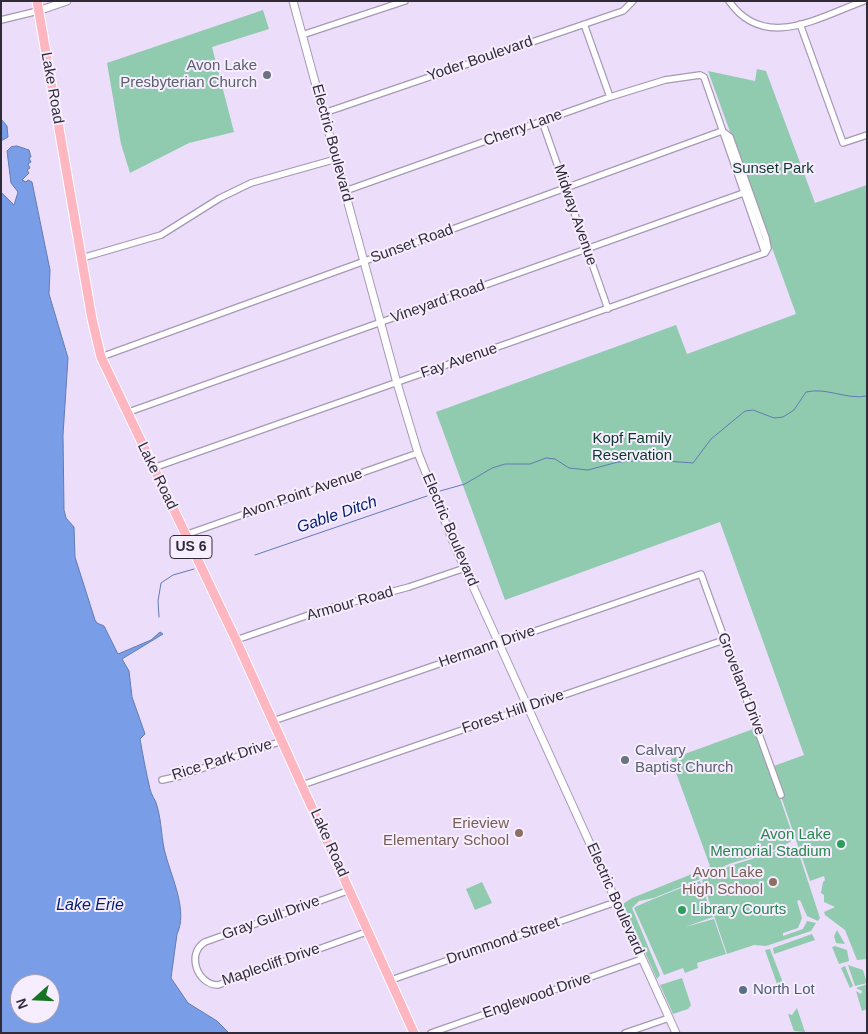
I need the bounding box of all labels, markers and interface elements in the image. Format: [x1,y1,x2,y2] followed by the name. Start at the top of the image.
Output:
[425,33,535,85] street label: Yoder Boulevard
[37,51,67,125] street label: Lake Road
[120,57,257,92] place label: Avon Lake Presbyterian Church
[261,69,273,81] marker: Avon Lake Presbyterian Church
[308,82,356,204] street label: Electric Boulevard
[481,105,565,151] street label: Cherry Lane
[732,160,814,178] park label: Sunset Park
[549,162,601,268] street label: Midway Avenue
[368,221,456,267] street label: Sunset Road
[388,277,488,327] street label: Vineyard Road
[418,340,500,382] street label: Fay Avenue
[592,430,672,465] park label: Kopf Family Reservation
[133,439,181,513] street label: Lake Road
[239,465,365,523] street label: Avon Point Avenue
[418,471,482,589] street label: Electric Boulevard
[294,492,380,538] water label: Gable Ditch
[170,536,212,558] road number: US 6
[305,583,395,625] street label: Armour Road
[436,622,538,672] street label: Hermann Drive
[713,630,769,738] street label: Groveland Drive
[460,686,566,738] street label: Forest Hill Drive
[170,735,274,785] street label: Rice Park Drive
[635,742,733,777] place label: Calvary Baptist Church
[619,754,631,766] marker: Calvary Baptist Church
[306,806,352,880] street label: Lake Road
[383,815,509,850] place label: Erieview Elementary School
[710,826,831,861] place label: Avon Lake Memorial Stadium
[513,827,525,839] marker: Erieview Elementary School
[835,838,847,850] marker: Avon Lake Memorial Stadium
[582,840,648,958] street label: Electric Boulevard
[682,864,763,899] place label: Avon Lake High School
[767,876,779,888] marker: Avon Lake High School
[220,892,322,944] street label: Gray Gull Drive
[56,896,124,916] water label: Lake Erie
[692,901,786,919] place label: Library Courts
[676,904,688,916] marker: Library Courts
[444,913,562,969] street label: Drummond Street
[220,940,322,990] street label: Maplecliff Drive
[480,969,594,1023] street label: Englewood Drive
[10,974,60,1024] north arrow
[753,981,815,999] place label: North Lot
[737,984,749,996] marker: North Lot
[13,996,31,1011] text: N

